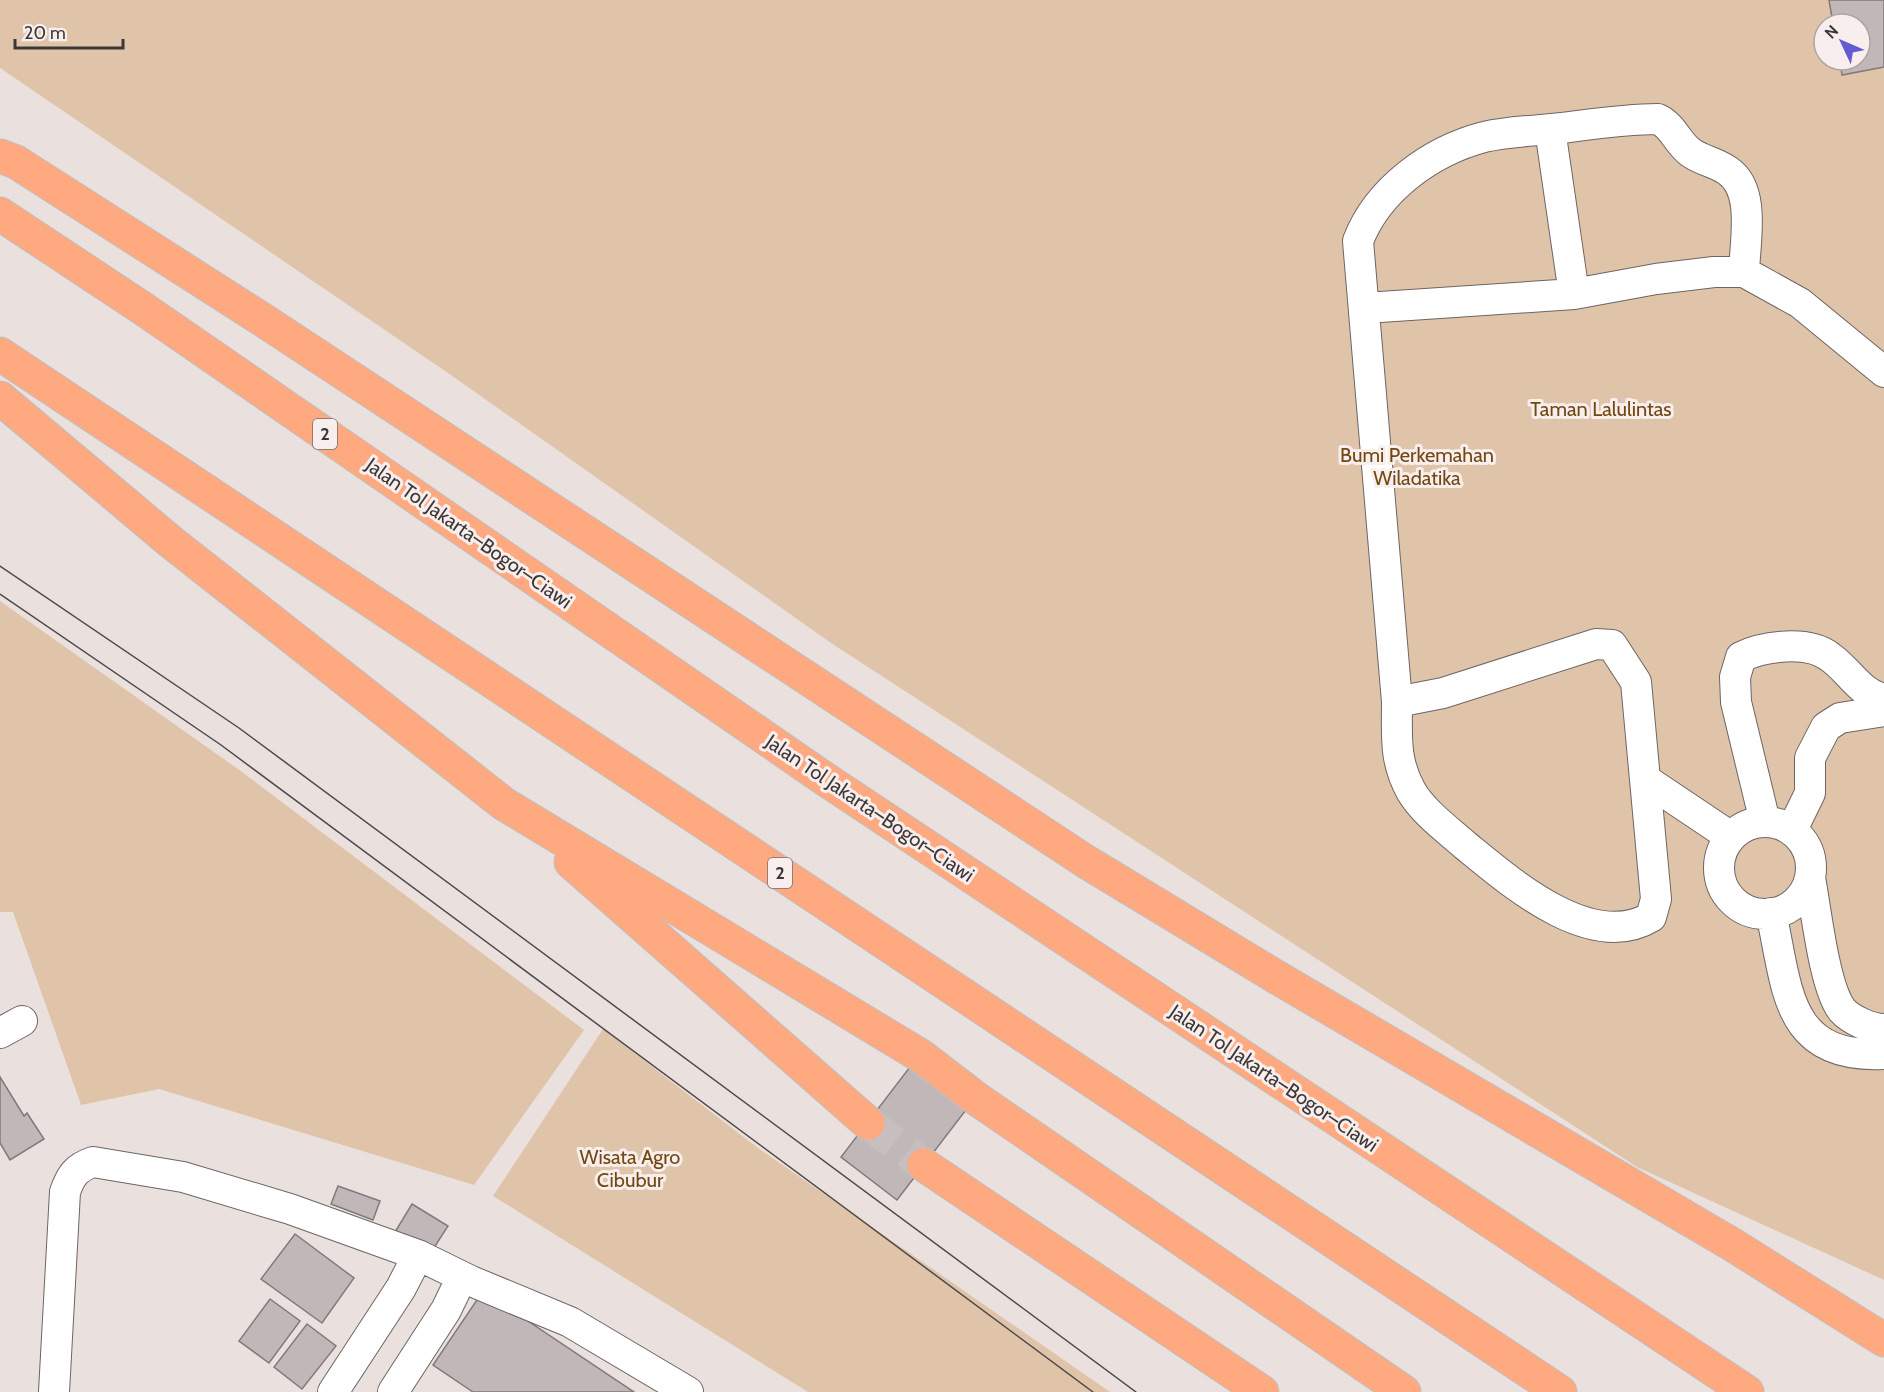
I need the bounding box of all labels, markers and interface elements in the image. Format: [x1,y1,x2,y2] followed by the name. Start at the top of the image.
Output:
[15,12,123,50] scale bar
[1812,12,1872,72] north arrow
[1821,21,1842,43] text: N
[24,22,66,44] text: 20 m
[1530,397,1672,421] park label: Taman Lalulintas
[313,419,337,449] road number: 2
[1340,443,1494,490] park label: Bumi Perkemahan Wiladatika
[360,452,577,613] street label: Jalan Tol Jakarta–Bogor–Ciawi
[760,729,979,887] street label: Jalan Tol Jakarta–Bogor–Ciawi
[768,858,792,888] road number: 2
[1164,999,1383,1157] street label: Jalan Tol Jakarta–Bogor–Ciawi
[580,1145,680,1192] park label: Wisata Agro Cibubur

